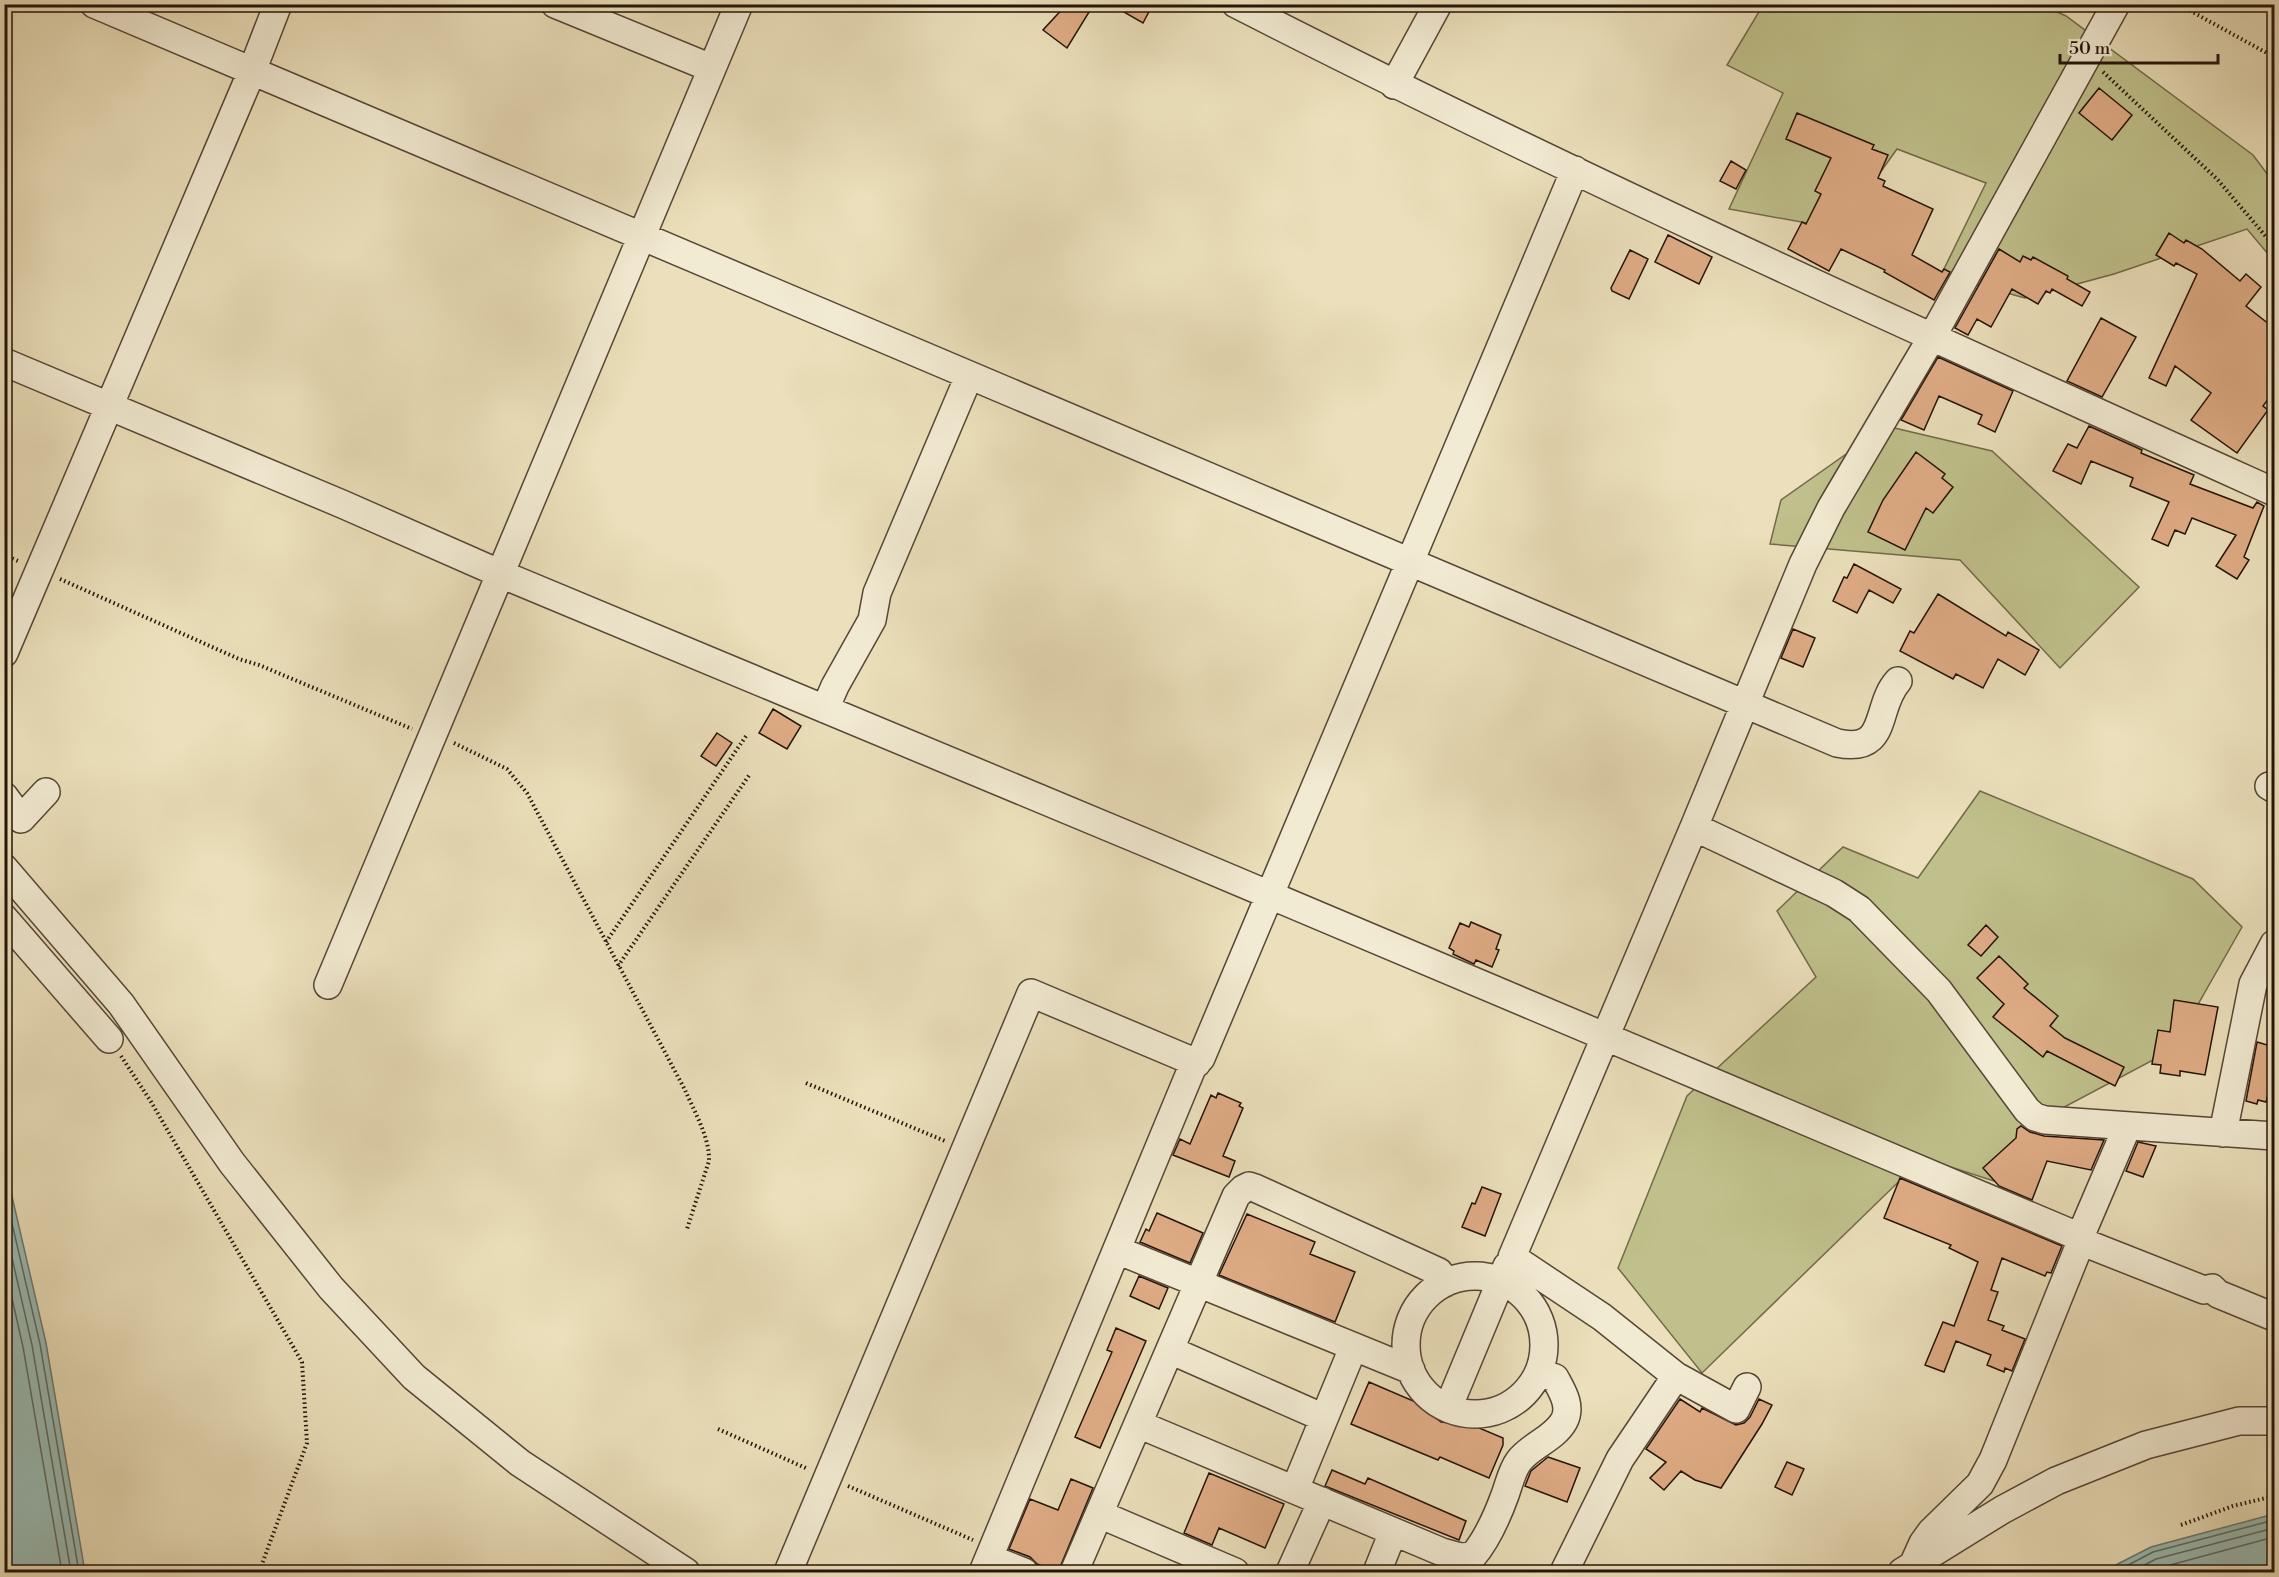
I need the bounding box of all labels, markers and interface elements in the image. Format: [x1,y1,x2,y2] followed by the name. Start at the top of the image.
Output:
[2060,27,2218,65] scale bar
[2069,37,2111,60] text: 50 m

